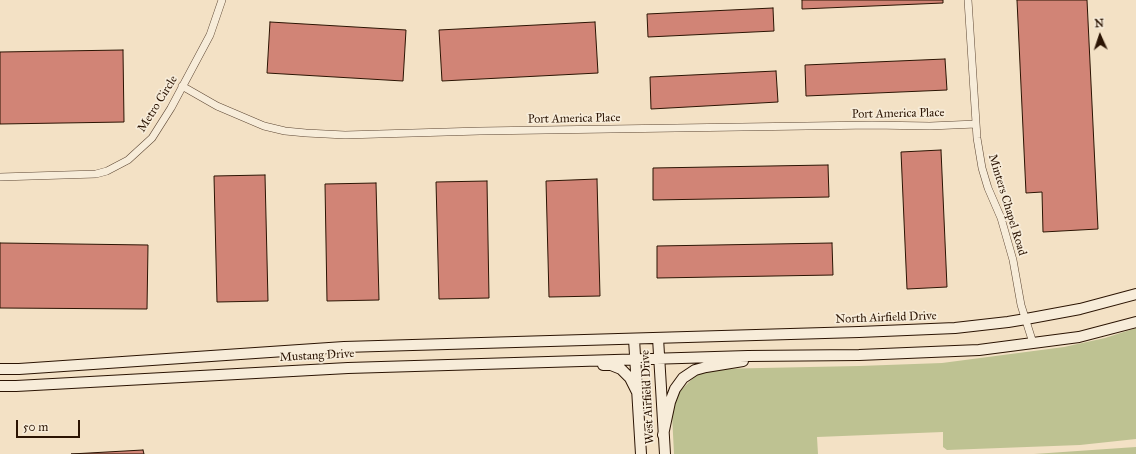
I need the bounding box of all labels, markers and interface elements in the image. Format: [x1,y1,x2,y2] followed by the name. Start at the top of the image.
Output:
[1080,16,1120,56] north arrow
[1094,17,1104,30] text: N
[135,73,181,135] street label: Metro Circle
[851,106,945,122] street label: Port America Place
[527,111,621,127] street label: Port America Place
[985,153,1029,257] street label: Minters Chapel Road
[835,309,937,327] street label: North Airfield Drive
[279,347,355,365] street label: Mustang Drive
[638,349,658,445] street label: West Airfield Drive
[18,412,82,438] scale bar
[23,420,48,434] text: 50 m

